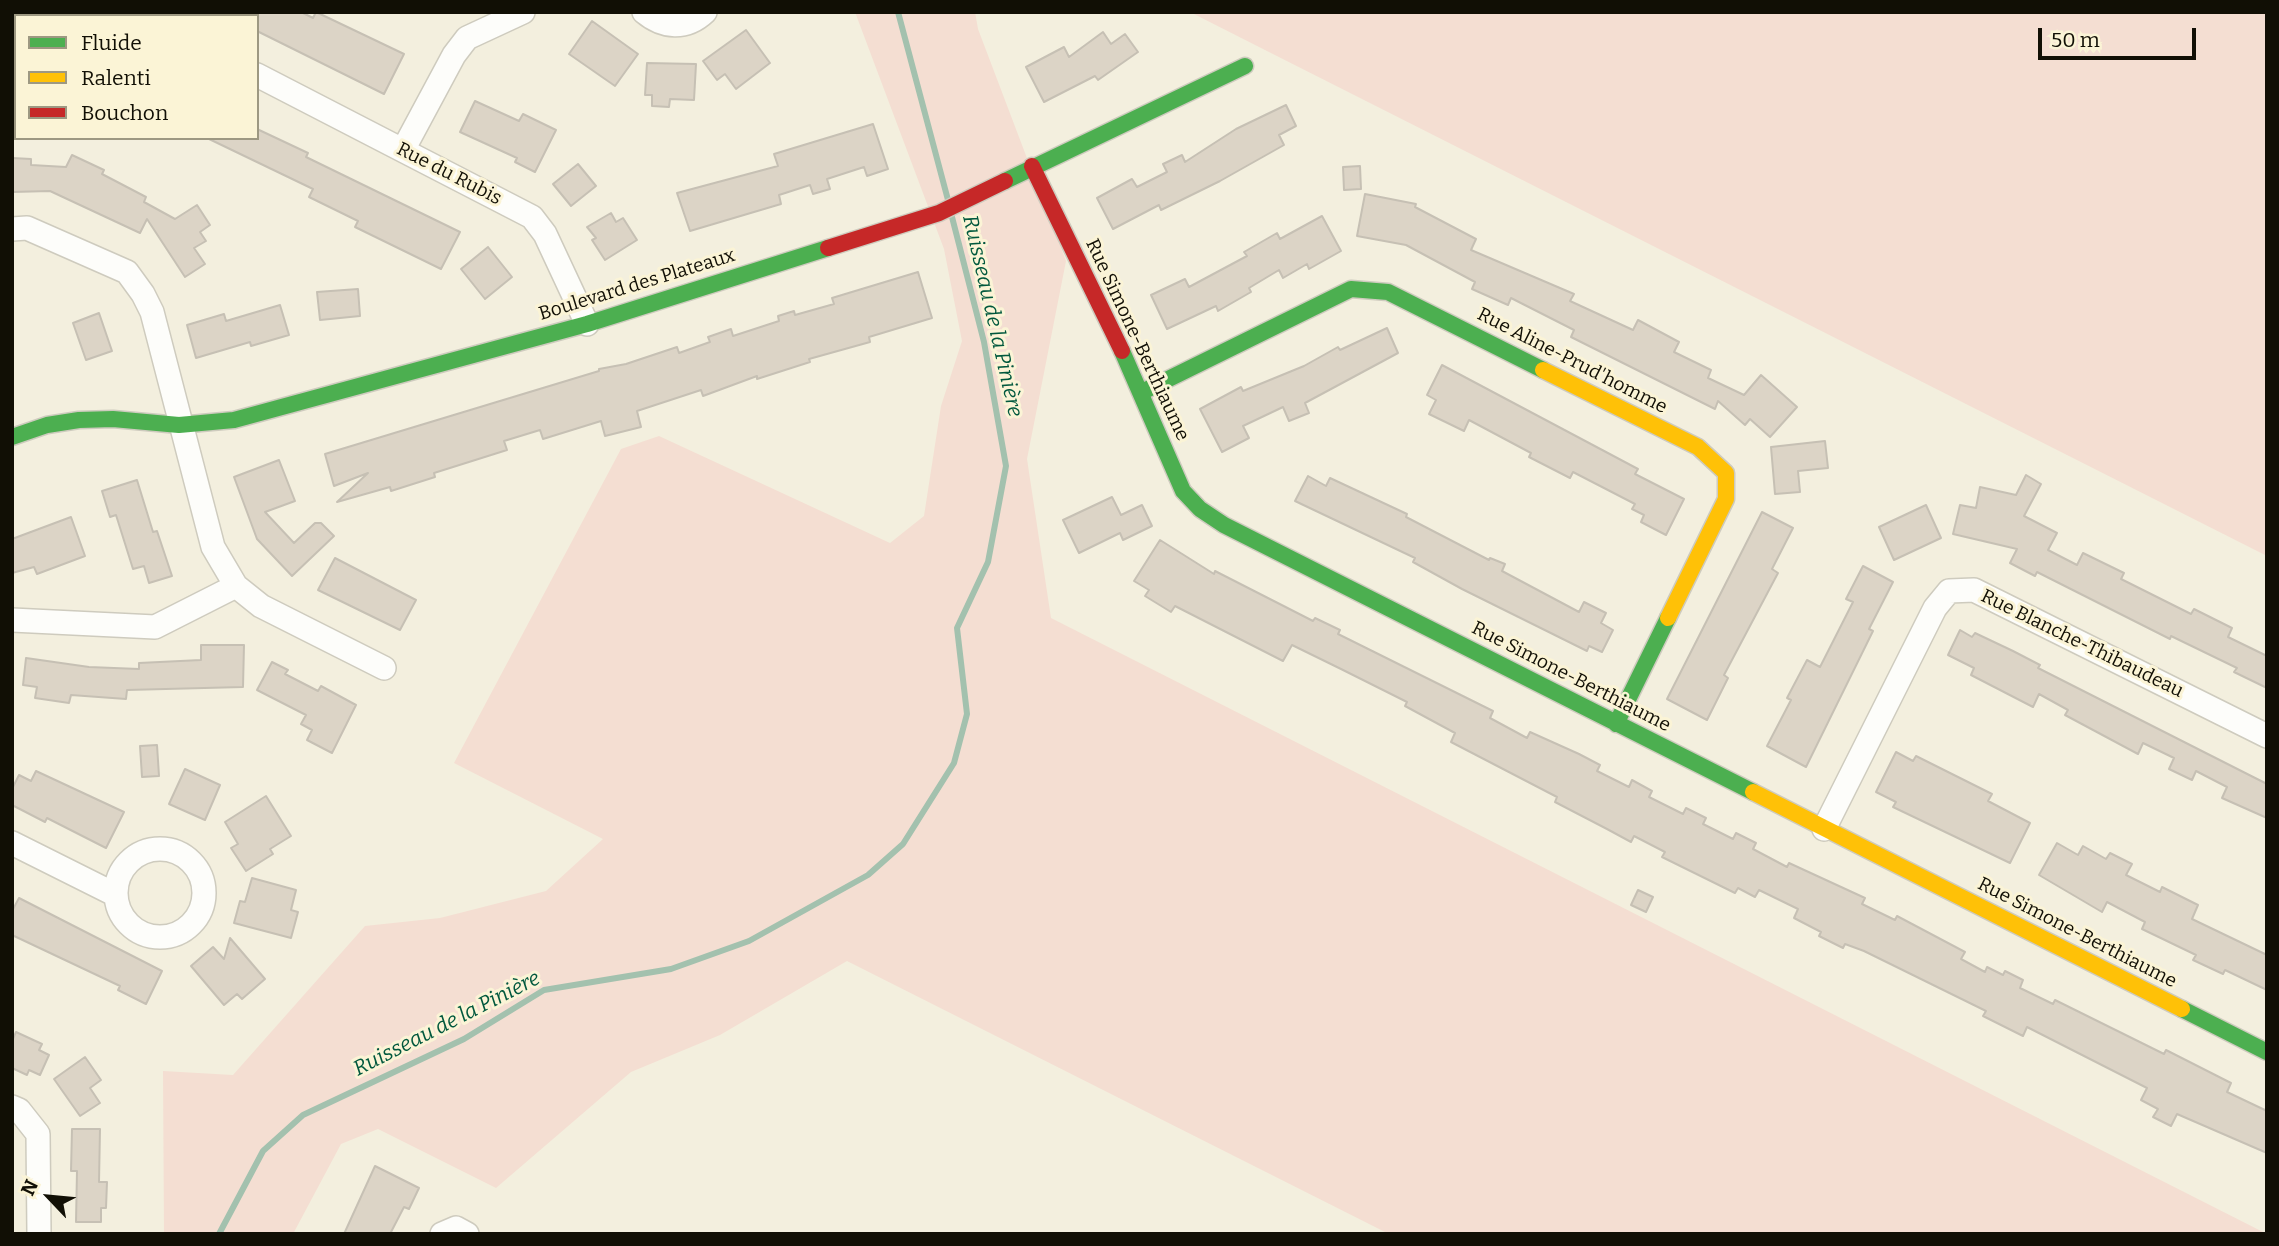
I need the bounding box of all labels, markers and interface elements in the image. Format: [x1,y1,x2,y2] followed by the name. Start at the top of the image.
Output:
[14,14,259,140] legend
[2041,14,2198,58] scale bar
[2051,27,2100,53] text: 50 m
[81,30,142,56] text: Fluide
[81,65,151,91] text: Ralenti
[81,100,168,126] text: Bouchon
[393,138,505,210] street label: Rue du Rubis
[957,213,1027,419] water label: Ruisseau de la Pinière
[1080,235,1194,445] street label: Rue Simone-Berthiaume
[536,244,738,326] street label: Boulevard des Plateaux
[1473,303,1671,419] street label: Rue Aline-Prud'homme
[1977,585,2187,703] street label: Rue Blanche-Thibaudeau
[1468,617,1674,737] street label: Rue Simone-Berthiaume
[1974,873,2180,993] street label: Rue Simone-Berthiaume
[349,966,545,1082] water label: Ruisseau de la Pinière
[14,1162,84,1232] north arrow
[16,1176,43,1199] text: N

